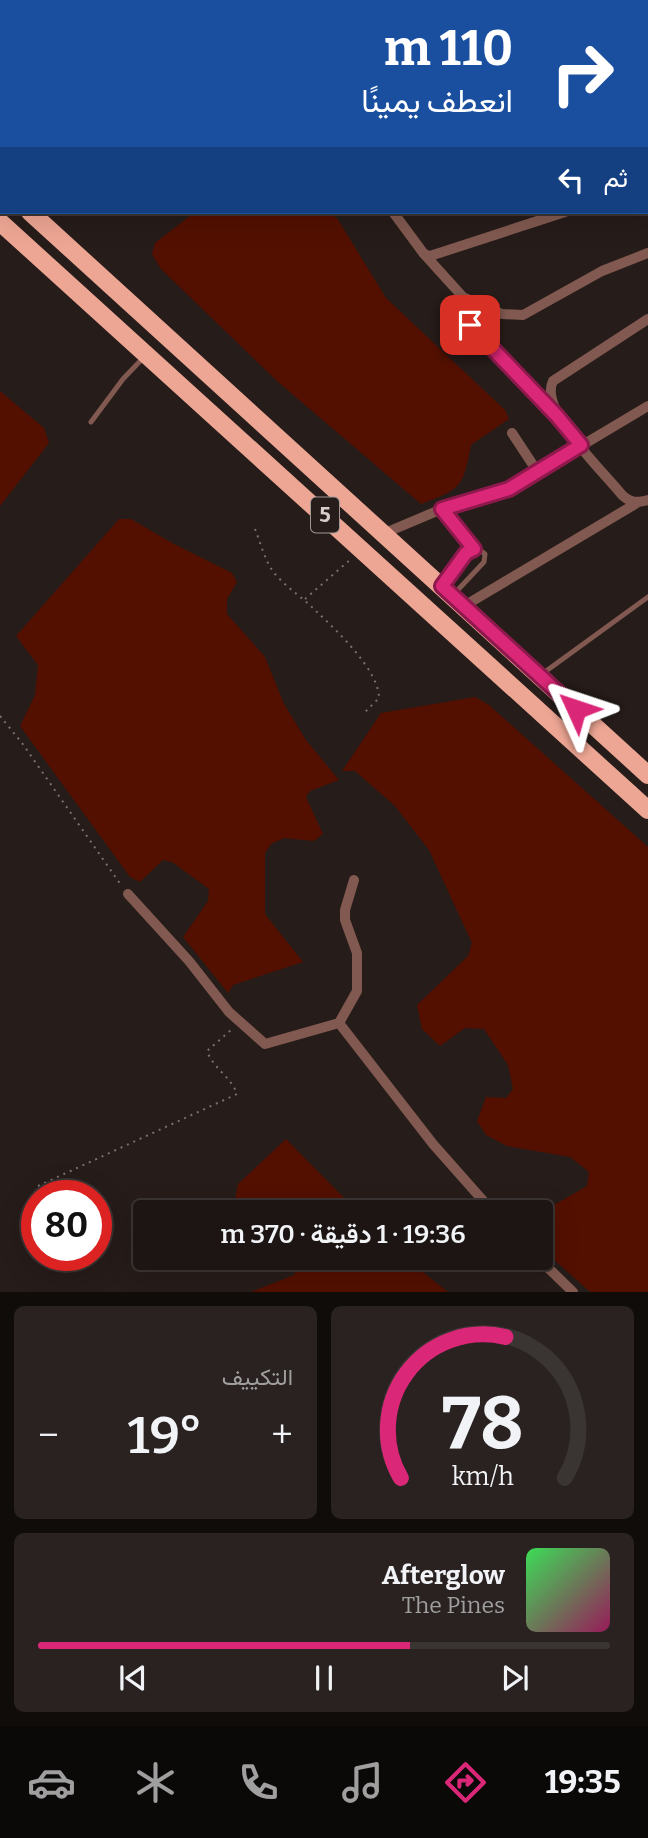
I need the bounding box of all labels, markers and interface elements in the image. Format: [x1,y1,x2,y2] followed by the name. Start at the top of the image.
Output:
[384,19,513,78] text: 110 m
[537,28,628,119] icon: right
[361,82,513,120] text: انعطف يمينًا
[552,161,590,199] icon: left
[604,163,628,194] text: ثم
[440,295,500,355] pin
[451,306,489,344] icon: arrive
[311,498,339,532] road number: 5
[539,672,613,746] position arrow
[21,1180,112,1271] speed limit sign: 80
[221,1219,465,1250] text: 19:36 · 1 دقيقة · 370 m
[222,1363,293,1391] text: التكييف
[441,1381,524,1468] text: 78
[128,1404,203,1467] text: 19°
[38,1412,59,1458] text: −
[271,1412,293,1458] text: +
[452,1462,514,1492] text: km/h
[382,1560,505,1591] text: Afterglow
[402,1591,505,1619] text: The Pines
[114,1659,152,1697] icon: previous
[305,1659,343,1697] icon: pause
[496,1659,534,1697] icon: next
[27,1758,76,1807] icon: car
[131,1758,180,1807] icon: climate
[234,1758,283,1807] icon: phone
[338,1758,387,1807] icon: music
[441,1758,490,1807] icon: directions
[545,1763,621,1801] text: 19:35

